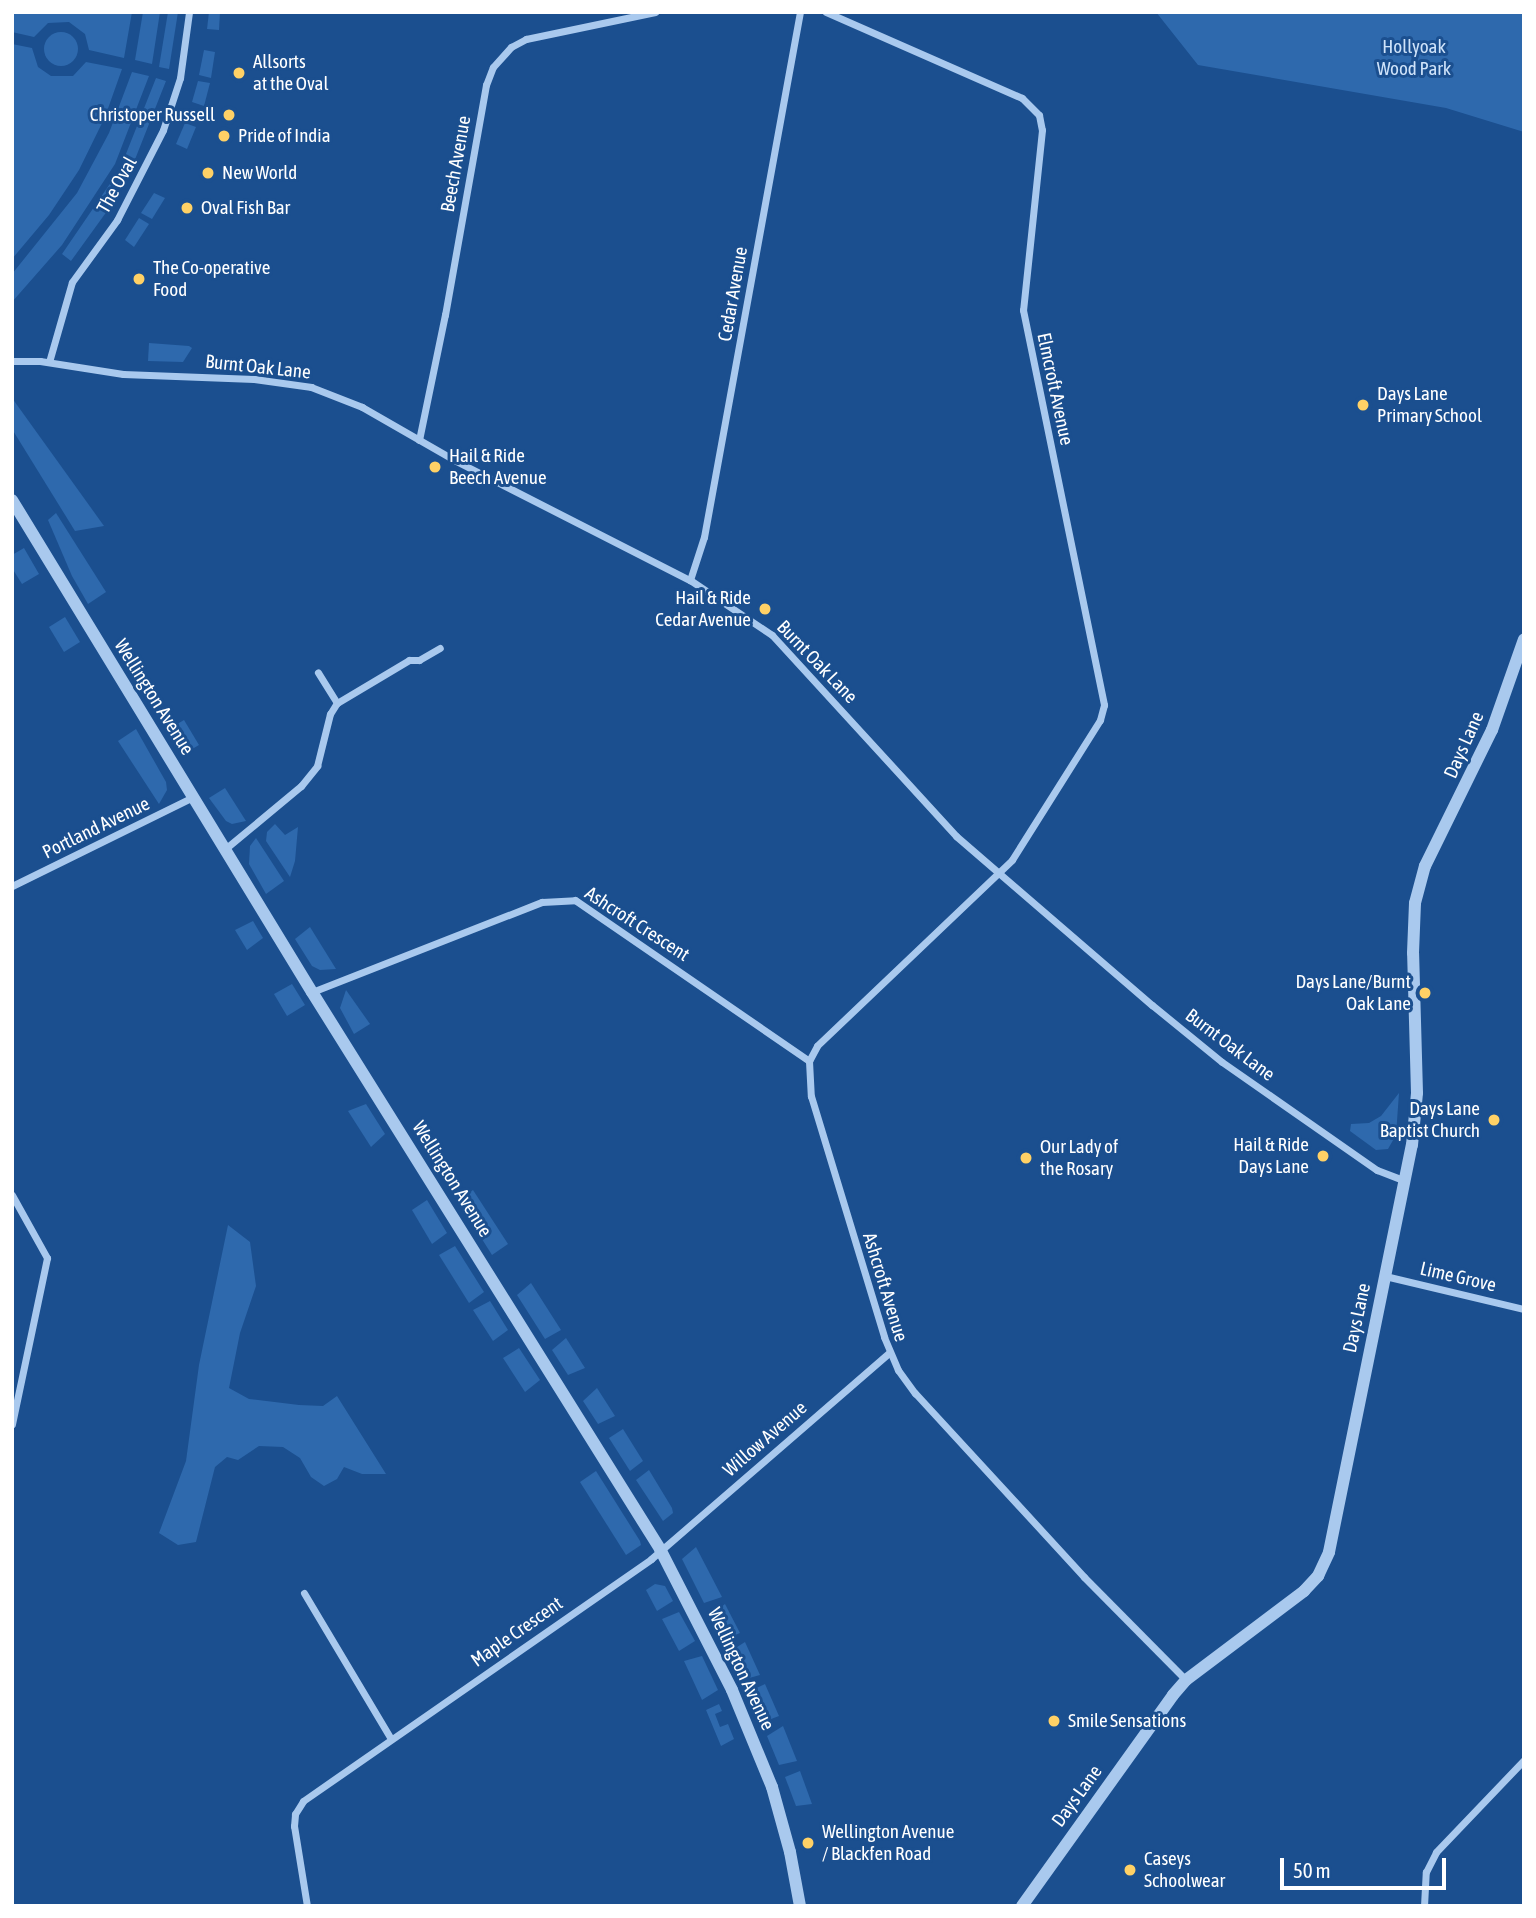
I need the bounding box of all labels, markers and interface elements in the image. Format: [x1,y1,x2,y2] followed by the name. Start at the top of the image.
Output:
[1377,36,1451,80] park label: Hollyoak Wood Park
[253,51,328,95] place label: Allsorts at the Oval
[231,65,247,81] marker: Allsorts at the Oval
[90,104,215,126] place label: Christoper Russell
[221,107,237,123] marker: Christoper Russell
[436,114,476,214] street label: Beech Avenue
[238,125,331,147] place label: Pride of India
[216,128,232,144] marker: Pride of India
[92,153,142,217] street label: The Oval
[222,162,297,184] place label: New World
[200,165,216,181] marker: New World
[201,197,290,219] place label: Oval Fish Bar
[179,200,195,216] marker: Oval Fish Bar
[713,245,753,343] street label: Cedar Avenue
[153,257,270,301] place label: The Co-operative Food
[131,271,147,287] marker: The Co-operative Food
[1032,331,1078,447] street label: Elmcroft Avenue
[204,350,312,384] street label: Burnt Oak Lane
[1377,383,1482,427] place label: Days Lane Primary School
[1355,397,1371,413] marker: Days Lane Primary School
[449,445,547,489] place label: Hail & Ride Beech Avenue
[427,459,443,475] marker: Hail & Ride Beech Avenue
[655,587,751,631] place label: Hail & Ride Cedar Avenue
[757,601,773,617] marker: Hail & Ride Cedar Avenue
[772,616,862,708] street label: Burnt Oak Lane
[109,635,199,759] street label: Wellington Avenue
[1439,708,1489,782] street label: Days Lane
[39,792,153,864] street label: Portland Avenue
[580,882,694,966] street label: Ashcroft Crescent
[1295,971,1411,1015] place label: Days Lane/Burnt Oak Lane
[1417,985,1433,1001] marker: Days Lane/Burnt Oak Lane
[1181,1004,1279,1086] street label: Burnt Oak Lane
[1380,1098,1480,1142] place label: Days Lane Baptist Church
[1486,1112,1502,1128] marker: Days Lane Baptist Church
[407,1117,497,1241] street label: Wellington Avenue
[1233,1134,1309,1178] place label: Hail & Ride Days Lane
[1040,1136,1118,1180] place label: Our Lady of the Rosary
[1315,1148,1331,1164] marker: Hail & Ride Days Lane
[1018,1150,1034,1166] marker: Our Lady of the Rosary
[858,1230,912,1344] street label: Ashcroft Avenue
[1418,1257,1498,1297] street label: Lime Grove
[1339,1281,1375,1355] street label: Days Lane
[719,1397,811,1481] street label: Willow Avenue
[467,1592,567,1672] street label: Maple Crescent
[703,1604,779,1734] street label: Wellington Avenue
[1068,1710,1186,1732] place label: Smile Sensations
[1046,1713,1062,1729] marker: Smile Sensations
[1047,1761,1107,1831] street label: Days Lane
[822,1821,954,1865] place label: Wellington Avenue / Blackfen Road
[800,1835,816,1851] marker: Wellington Avenue / Blackfen Road
[1284,1844,1450,1888] scale bar
[1144,1848,1225,1892] place label: Caseys Schoolwear
[1293,1858,1331,1882] text: 50 m
[1122,1862,1138,1878] marker: Caseys Schoolwear

